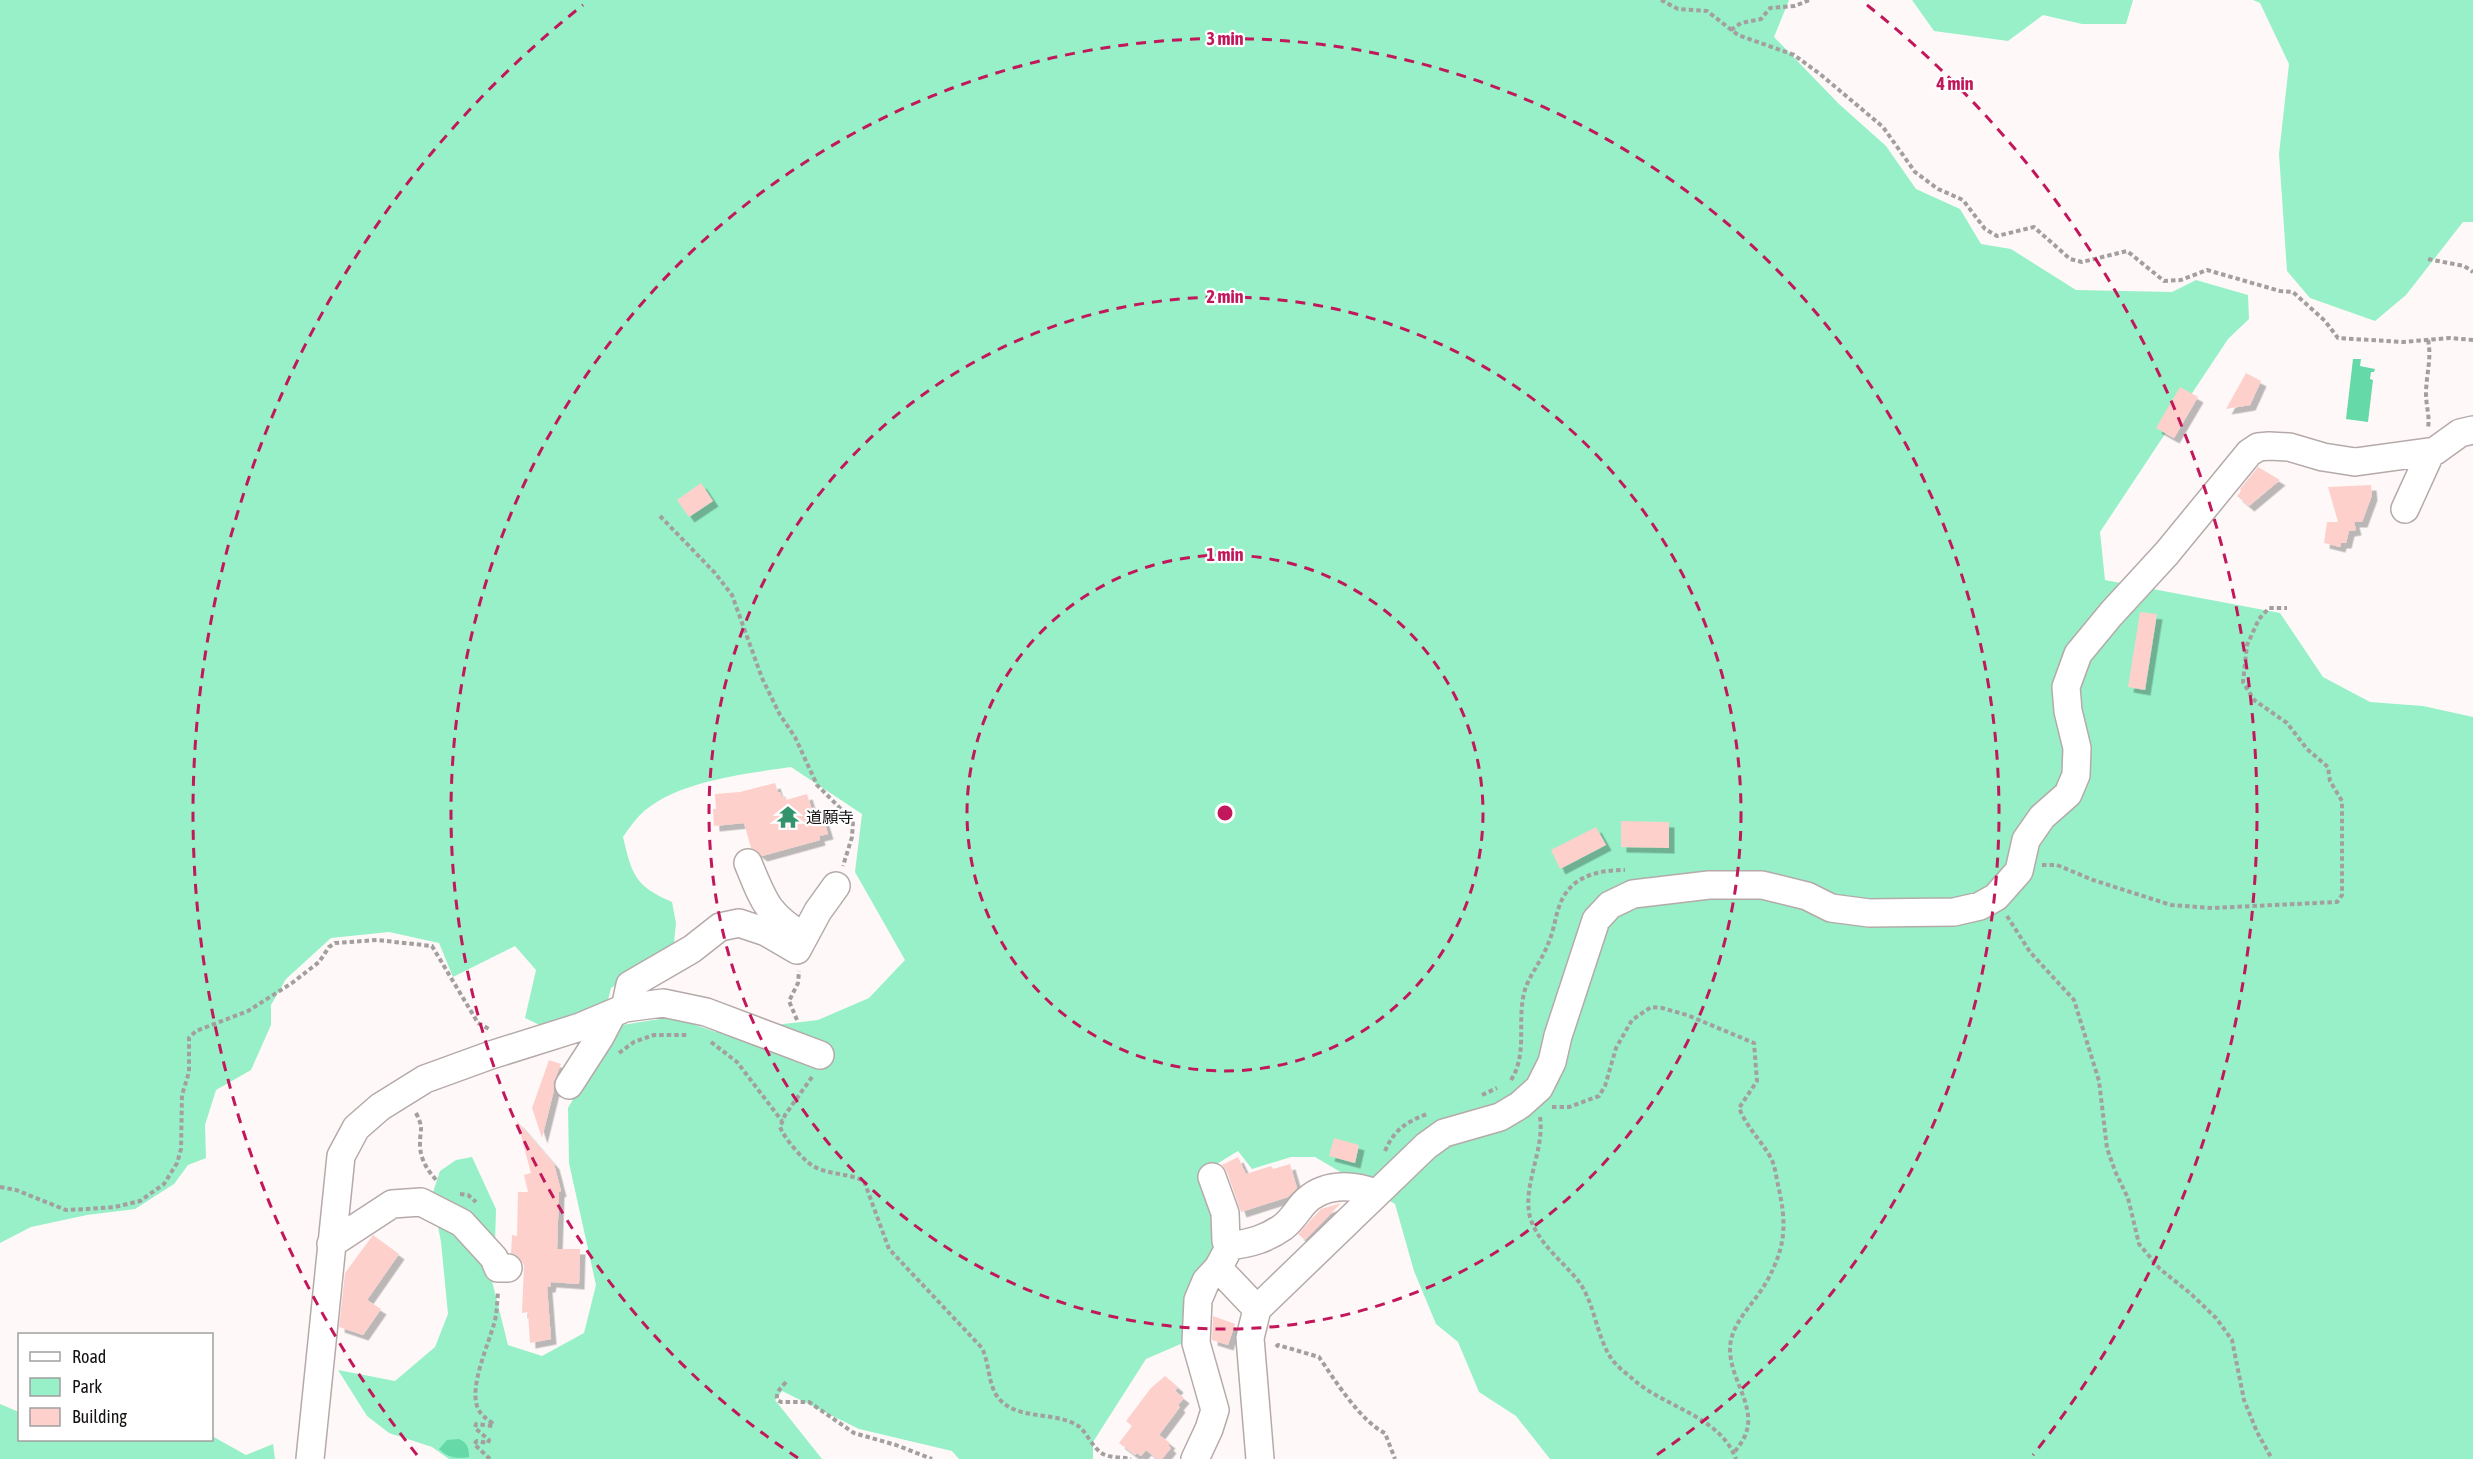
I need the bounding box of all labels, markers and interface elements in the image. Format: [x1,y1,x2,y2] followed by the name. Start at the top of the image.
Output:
[1207,28,1244,49] text: 3 min
[1936,73,1974,94] text: 4 min
[1207,286,1244,307] text: 2 min
[1207,544,1244,565] text: 1 min
[1215,803,1235,823] centre of rings
[775,804,801,830] temple icon: 道願寺
[806,808,854,826] place label: 道願寺
[18,1333,213,1441] legend
[72,1346,106,1367] text: Road
[72,1376,102,1397] text: Park
[72,1406,127,1427] text: Building

